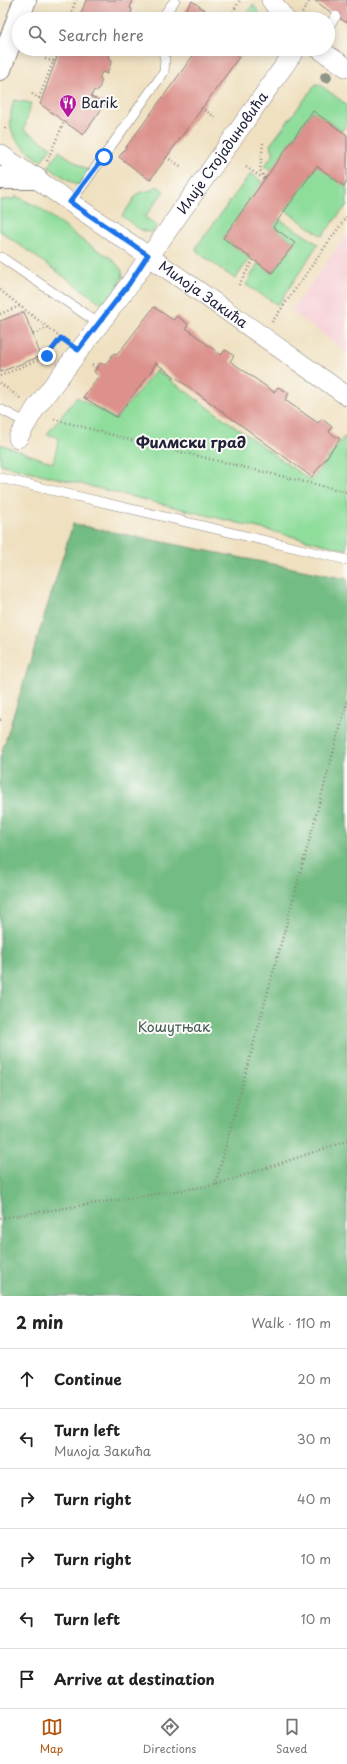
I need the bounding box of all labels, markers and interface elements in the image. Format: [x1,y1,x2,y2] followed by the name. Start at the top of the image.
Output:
[12,12,335,56] search box
[26,23,48,45] icon: search
[58,23,144,46] text: Search here
[171,87,273,218] street label: Илије Стојадиновића
[81,92,118,113] place label: Barik
[58,93,78,118] restaurant icon: Barik
[95,148,113,166] route start
[155,255,252,333] street label: Милоја Закића
[38,347,56,365] route end
[136,430,246,453] district label: Филмски град
[138,1016,211,1037] park label: Кошутњак
[16,1309,63,1335] text: 2 min
[252,1313,331,1332] text: Walk · 110 m
[54,1367,122,1390] text: Continue
[16,1368,38,1390] icon: ahead
[297,1369,331,1388] text: 20 m
[54,1418,120,1441] text: Turn left
[16,1428,38,1450] icon: left
[297,1429,331,1448] text: 30 m
[54,1441,151,1460] text: Милоја Закића
[54,1487,131,1510] text: Turn right
[16,1488,38,1510] icon: right
[297,1489,331,1508] text: 40 m
[54,1547,131,1570] text: Turn right
[16,1548,38,1570] icon: right
[301,1549,331,1568] text: 10 m
[54,1607,120,1630] text: Turn left
[16,1608,38,1630] icon: left
[301,1609,331,1628] text: 10 m
[54,1667,215,1690] text: Arrive at destination
[16,1668,38,1690] icon: arrive
[40,1716,63,1757] tab: Map
[143,1716,196,1757] tab: Directions
[276,1716,307,1757] tab: Saved

